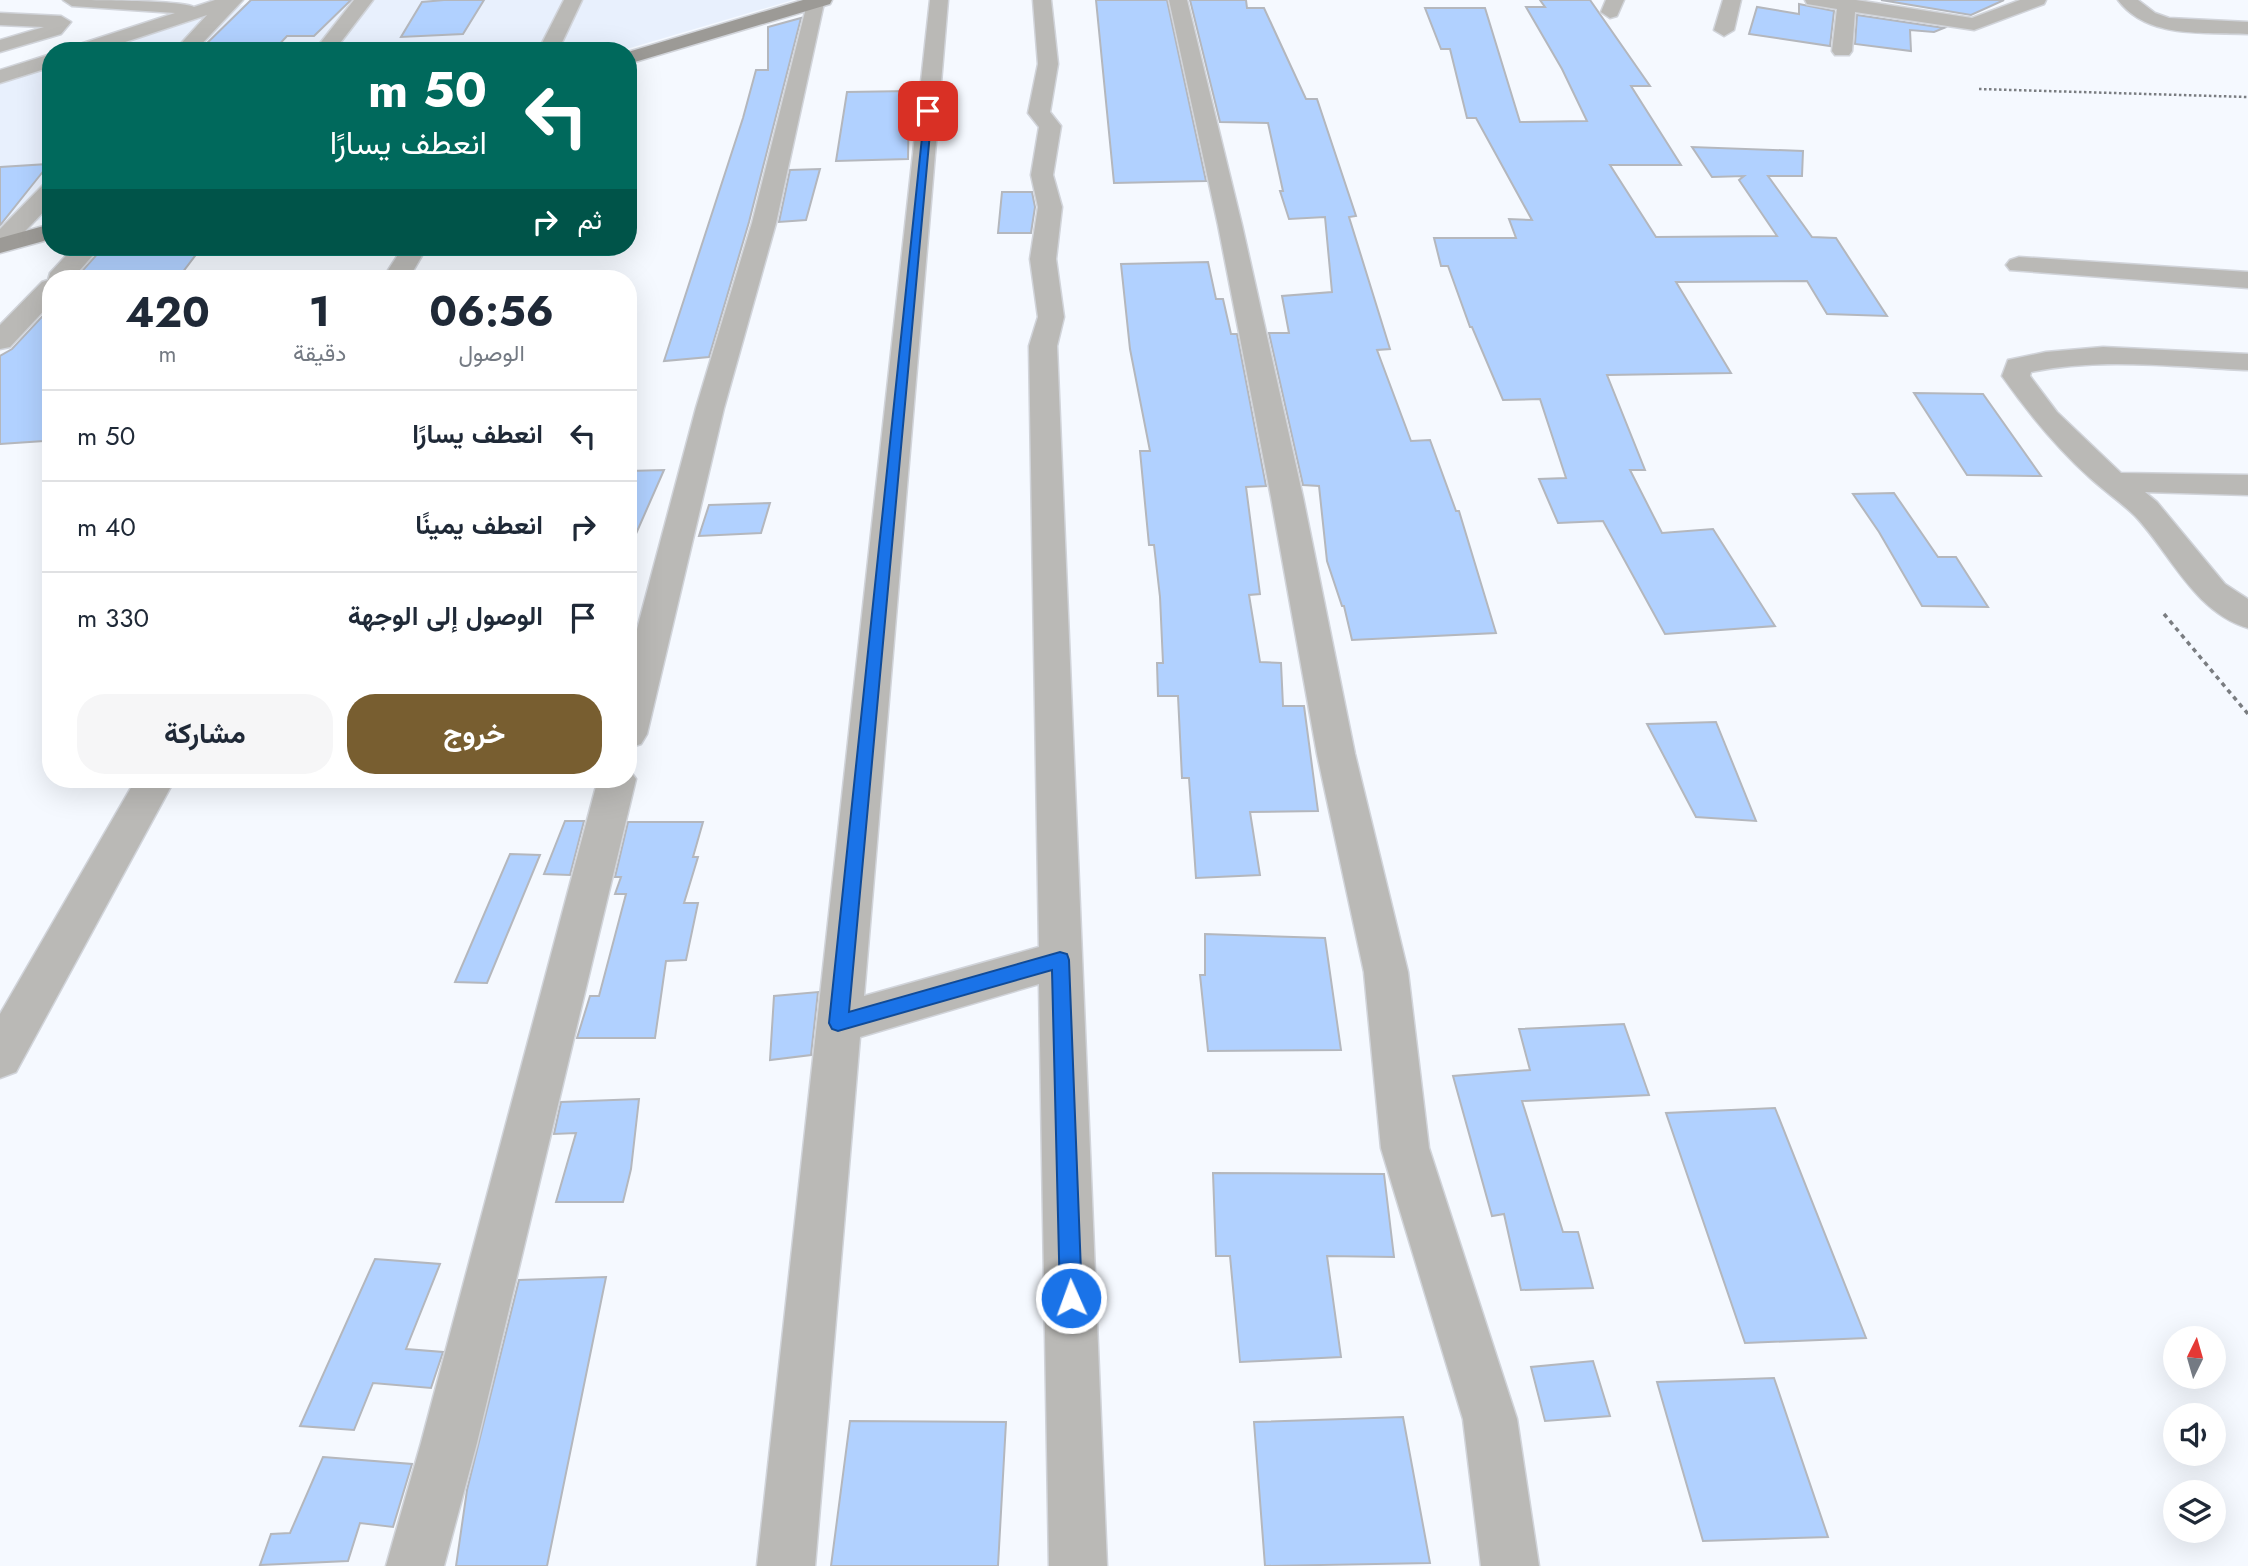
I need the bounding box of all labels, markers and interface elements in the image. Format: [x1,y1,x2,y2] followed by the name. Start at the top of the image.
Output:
[368,55,487,125] text: 50 m
[511,70,602,161] icon: left
[898,81,958,141] pin
[909,92,947,130] icon: arrive
[330,120,487,166] text: انعطف يسارًا
[578,201,602,239] text: ثم
[526,203,564,241] icon: right
[309,281,330,342] text: 1
[429,281,554,342] text: 06:56
[125,282,210,343] text: 420
[293,336,346,370] text: دقيقة
[458,336,525,370] text: الوصول
[158,337,176,371] text: m
[412,415,543,453] text: انعطف يسارًا
[77,417,135,455] text: 50 m
[564,417,602,455] icon: left
[415,506,543,544] text: انعطف يمينًا
[77,508,136,546] text: 40 m
[564,508,602,546] icon: right
[348,597,543,635] text: الوصول إلى الوجهة
[77,599,149,637] text: 330 m
[564,599,602,637] icon: arrive
[77,694,333,774] button: مشاركة
[347,694,602,774] button: خروج
[1034,1261,1108,1335] position arrow
[2163,1326,2226,1390] north arrow
[2163,1326,2226,1543] map controls
[2163,1403,2226,1466] button: sound
[2163,1480,2226,1543] button: layers

